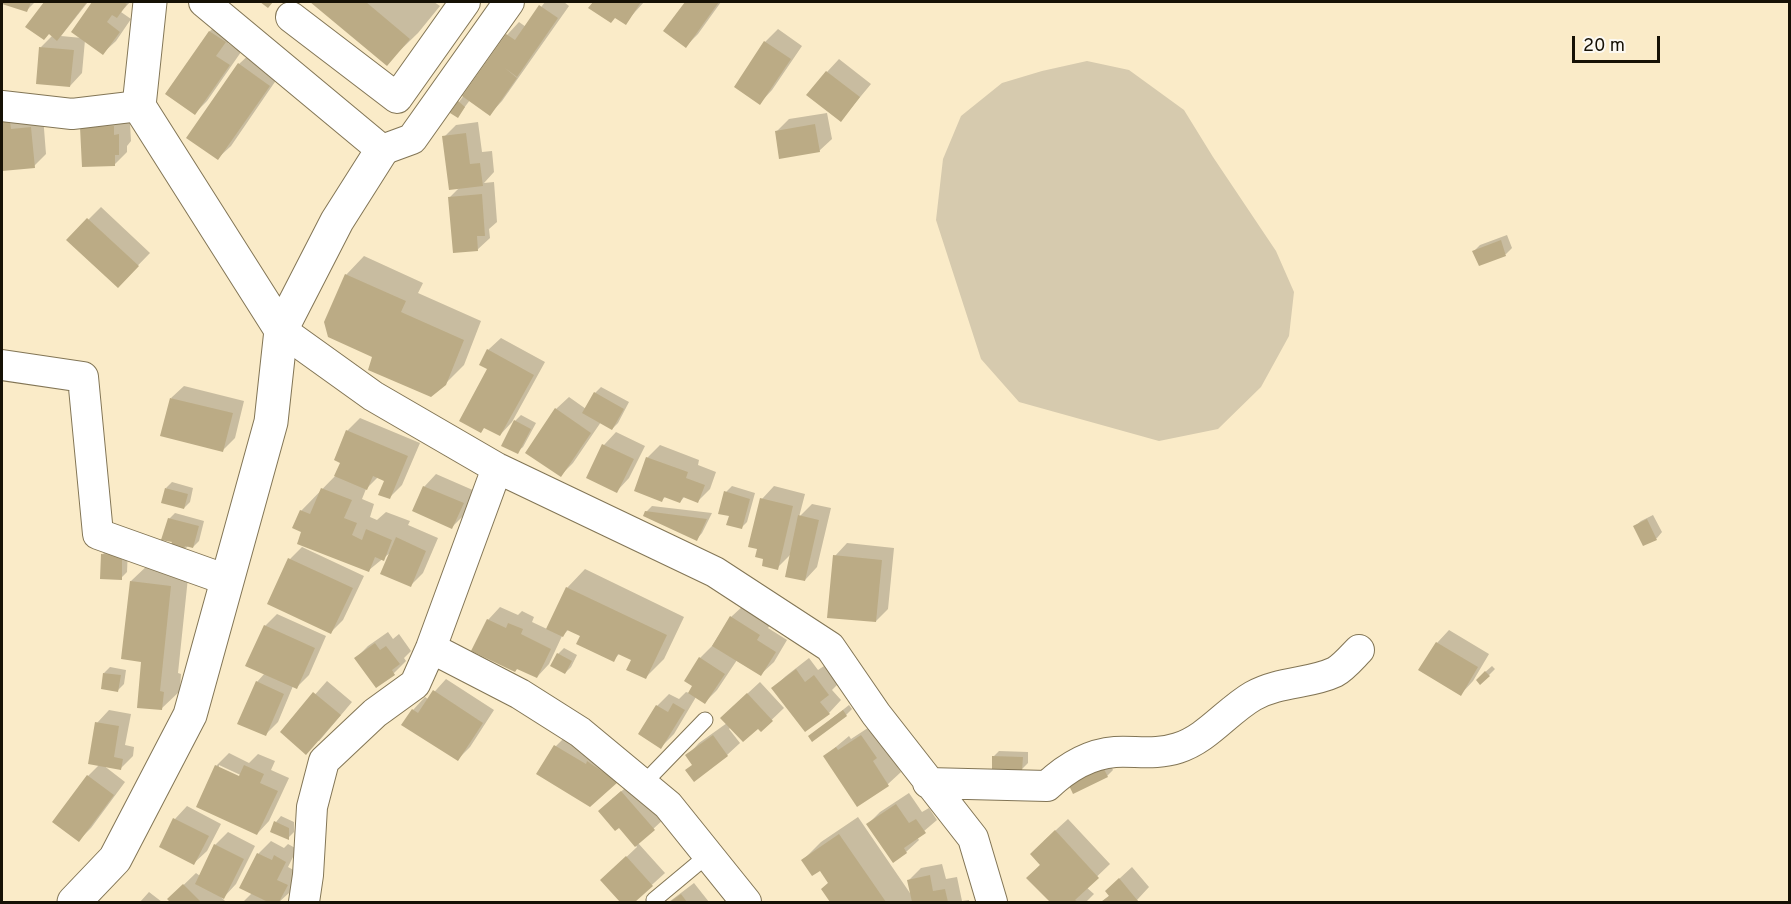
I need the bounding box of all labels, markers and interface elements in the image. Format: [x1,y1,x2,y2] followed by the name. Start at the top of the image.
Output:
[1575,24,1664,62] scale bar
[1583,35,1625,58] text: 20 m

